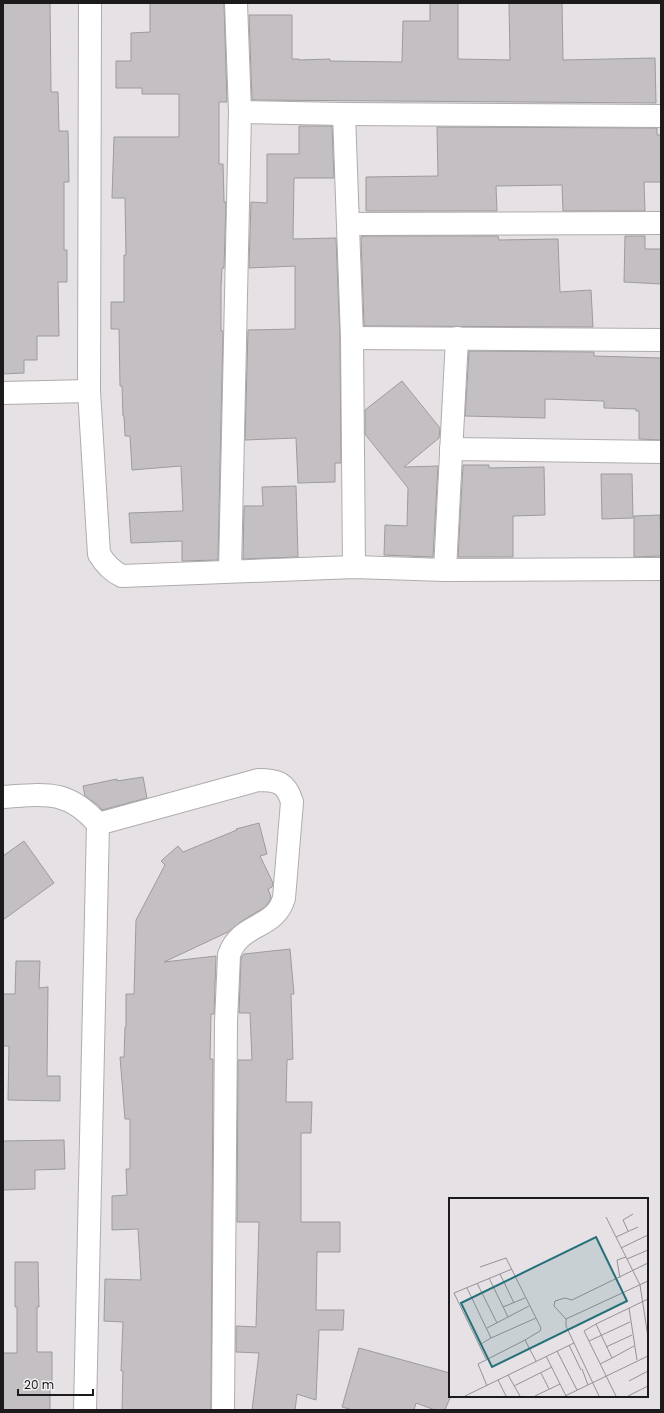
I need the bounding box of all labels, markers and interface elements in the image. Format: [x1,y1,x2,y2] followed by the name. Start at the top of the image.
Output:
[449,1198,648,1397] inset map
[18,1371,93,1397] scale bar
[24,1376,54,1393] text: 20 m

